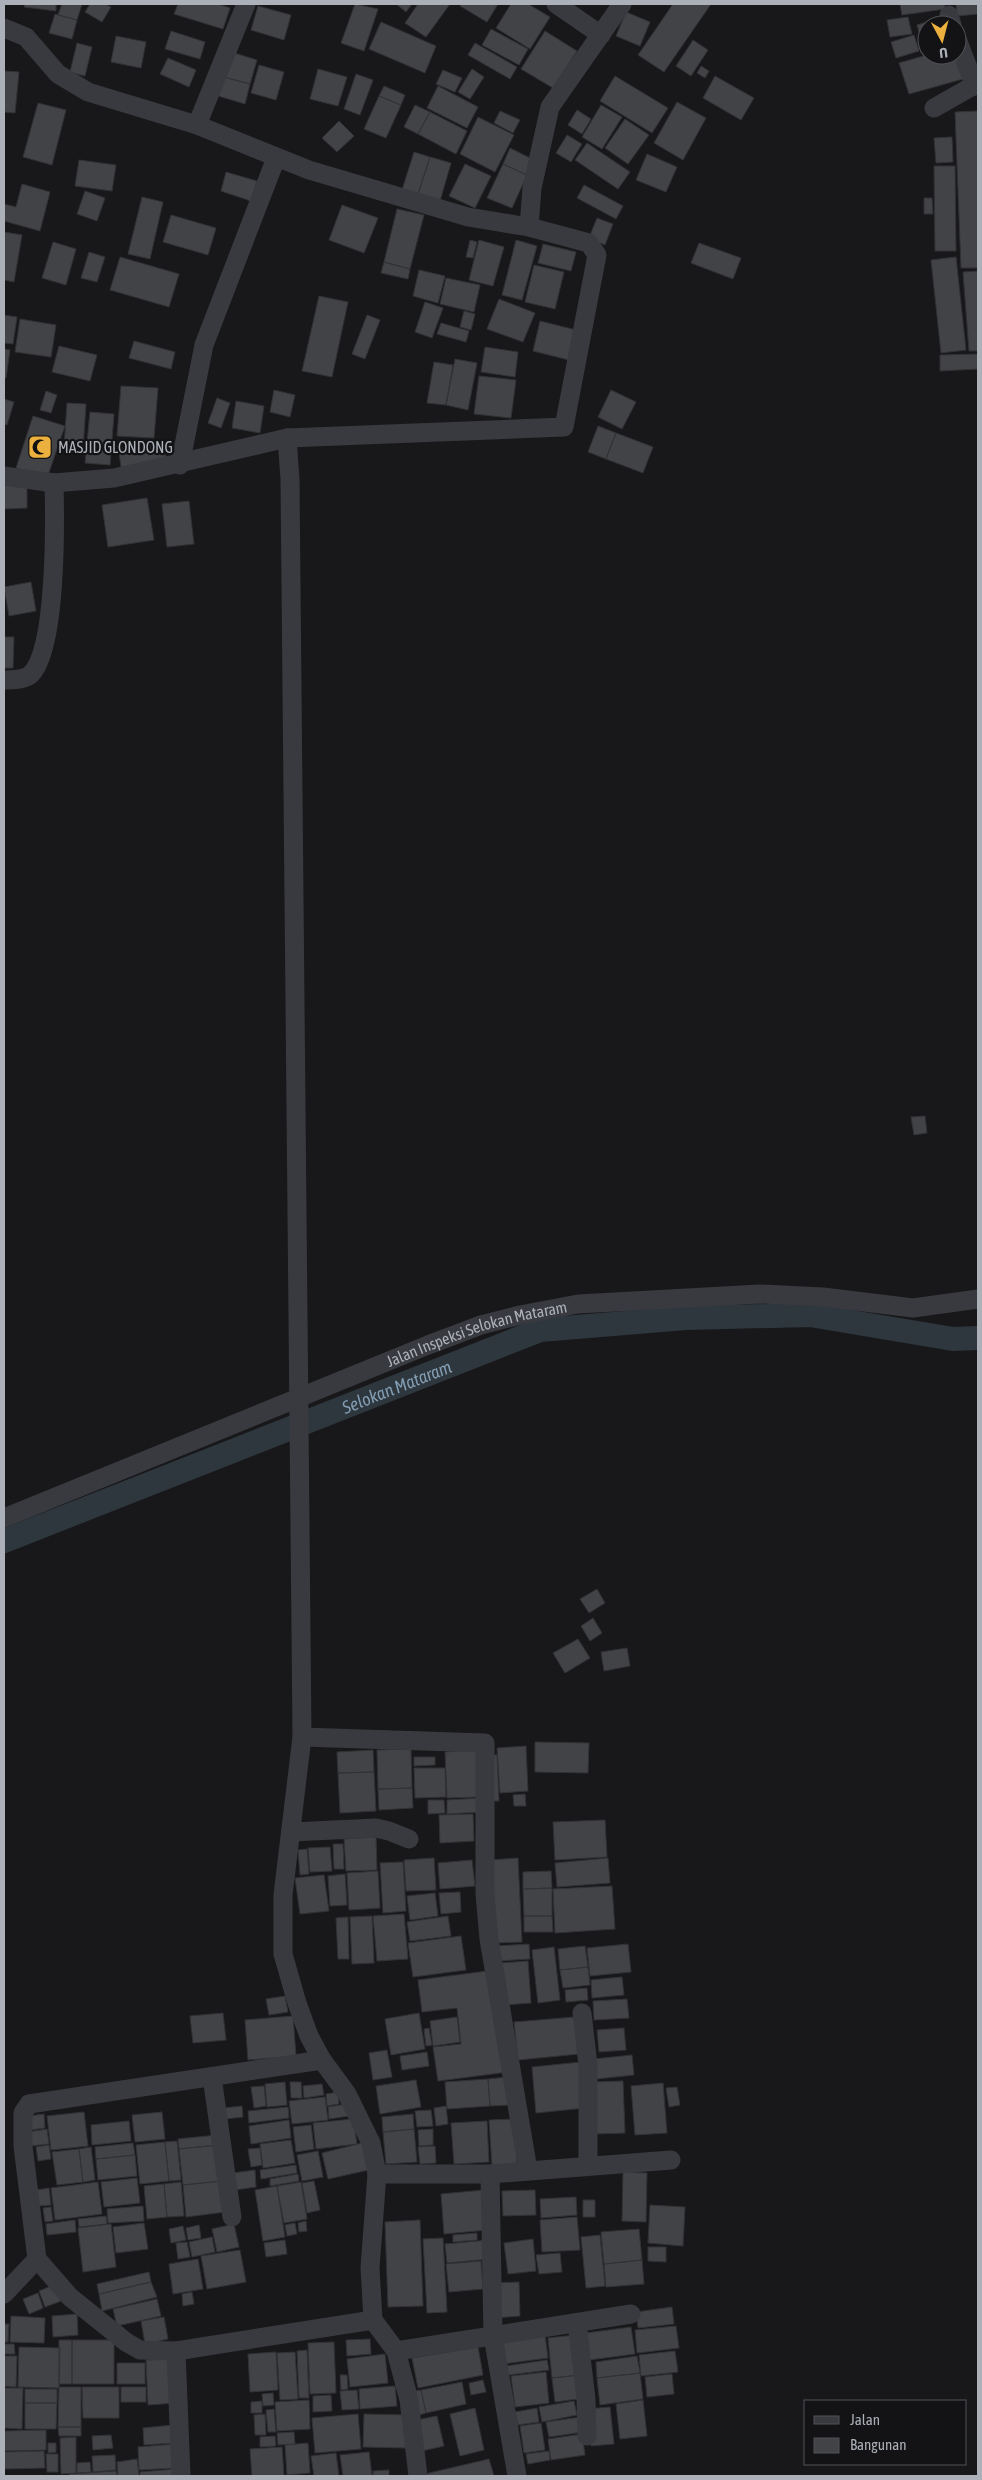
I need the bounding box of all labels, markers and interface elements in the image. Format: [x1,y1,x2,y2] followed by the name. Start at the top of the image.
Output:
[917,15,967,65] north arrow
[939,44,949,61] text: U
[27,434,53,460] mosque icon: MASJID GLONDONG
[58,438,173,456] place label: MASJID GLONDONG
[383,1297,568,1370] street label: Jalan Inspeksi Selokan Mataram
[338,1355,454,1418] water label: Selokan Mataram
[804,2400,967,2465] legend
[850,2411,880,2428] text: Jalan
[850,2436,907,2453] text: Bangunan

